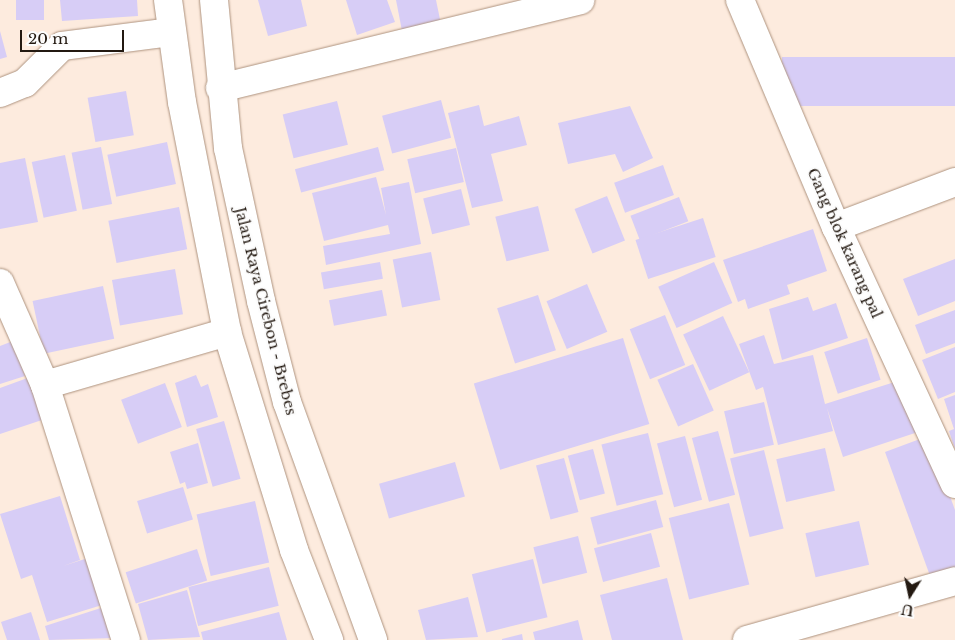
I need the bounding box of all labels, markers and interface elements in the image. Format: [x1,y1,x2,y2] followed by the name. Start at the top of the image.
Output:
[22,20,126,52] scale bar
[28,29,68,48] text: 20 m
[804,165,886,321] street label: Gang blok karang pal
[231,205,301,417] street label: Jalan Raya Cirebon - Brebes
[885,570,935,620] north arrow
[900,600,915,620] text: U

